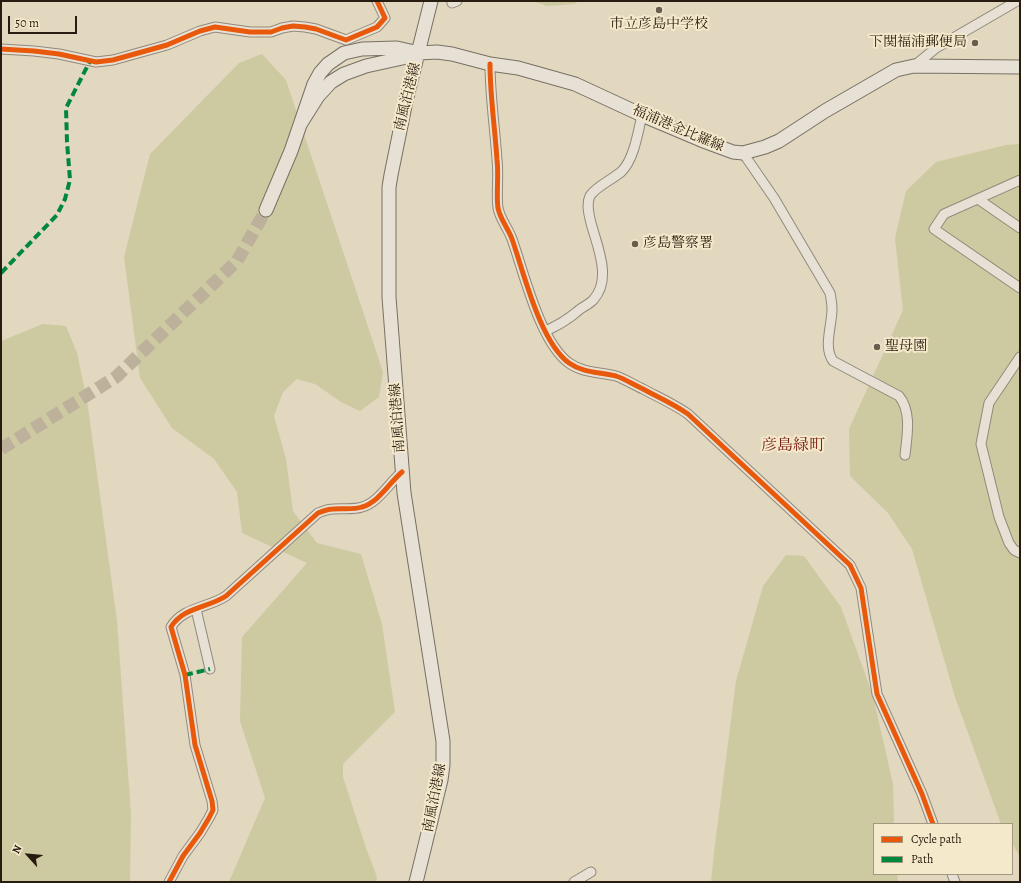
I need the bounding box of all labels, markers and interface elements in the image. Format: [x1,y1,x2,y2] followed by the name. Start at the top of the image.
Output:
[654,5,664,15] marker: 市立彦島中学校
[10,8,79,34] scale bar
[15,15,39,31] text: 50 m
[610,17,708,33] place label: 市立彦島中学校
[869,35,967,51] place label: 下関福浦郵便局
[970,38,980,48] marker: 下関福浦郵便局
[391,61,425,133] street label: 南風泊港線
[630,102,726,156] street label: 福浦港金比羅線
[643,236,713,252] place label: 彦島警察署
[630,239,640,249] marker: 彦島警察署
[885,339,927,355] place label: 聖母園
[872,342,882,352] marker: 聖母園
[387,382,409,454] street label: 南風泊港線
[761,436,825,456] district label: 彦島緑町
[420,762,450,834] street label: 南風泊港線
[873,823,1013,875] legend
[911,831,962,847] text: Cycle path
[8,835,48,875] north arrow
[8,842,25,856] text: N
[911,851,933,867] text: Path

